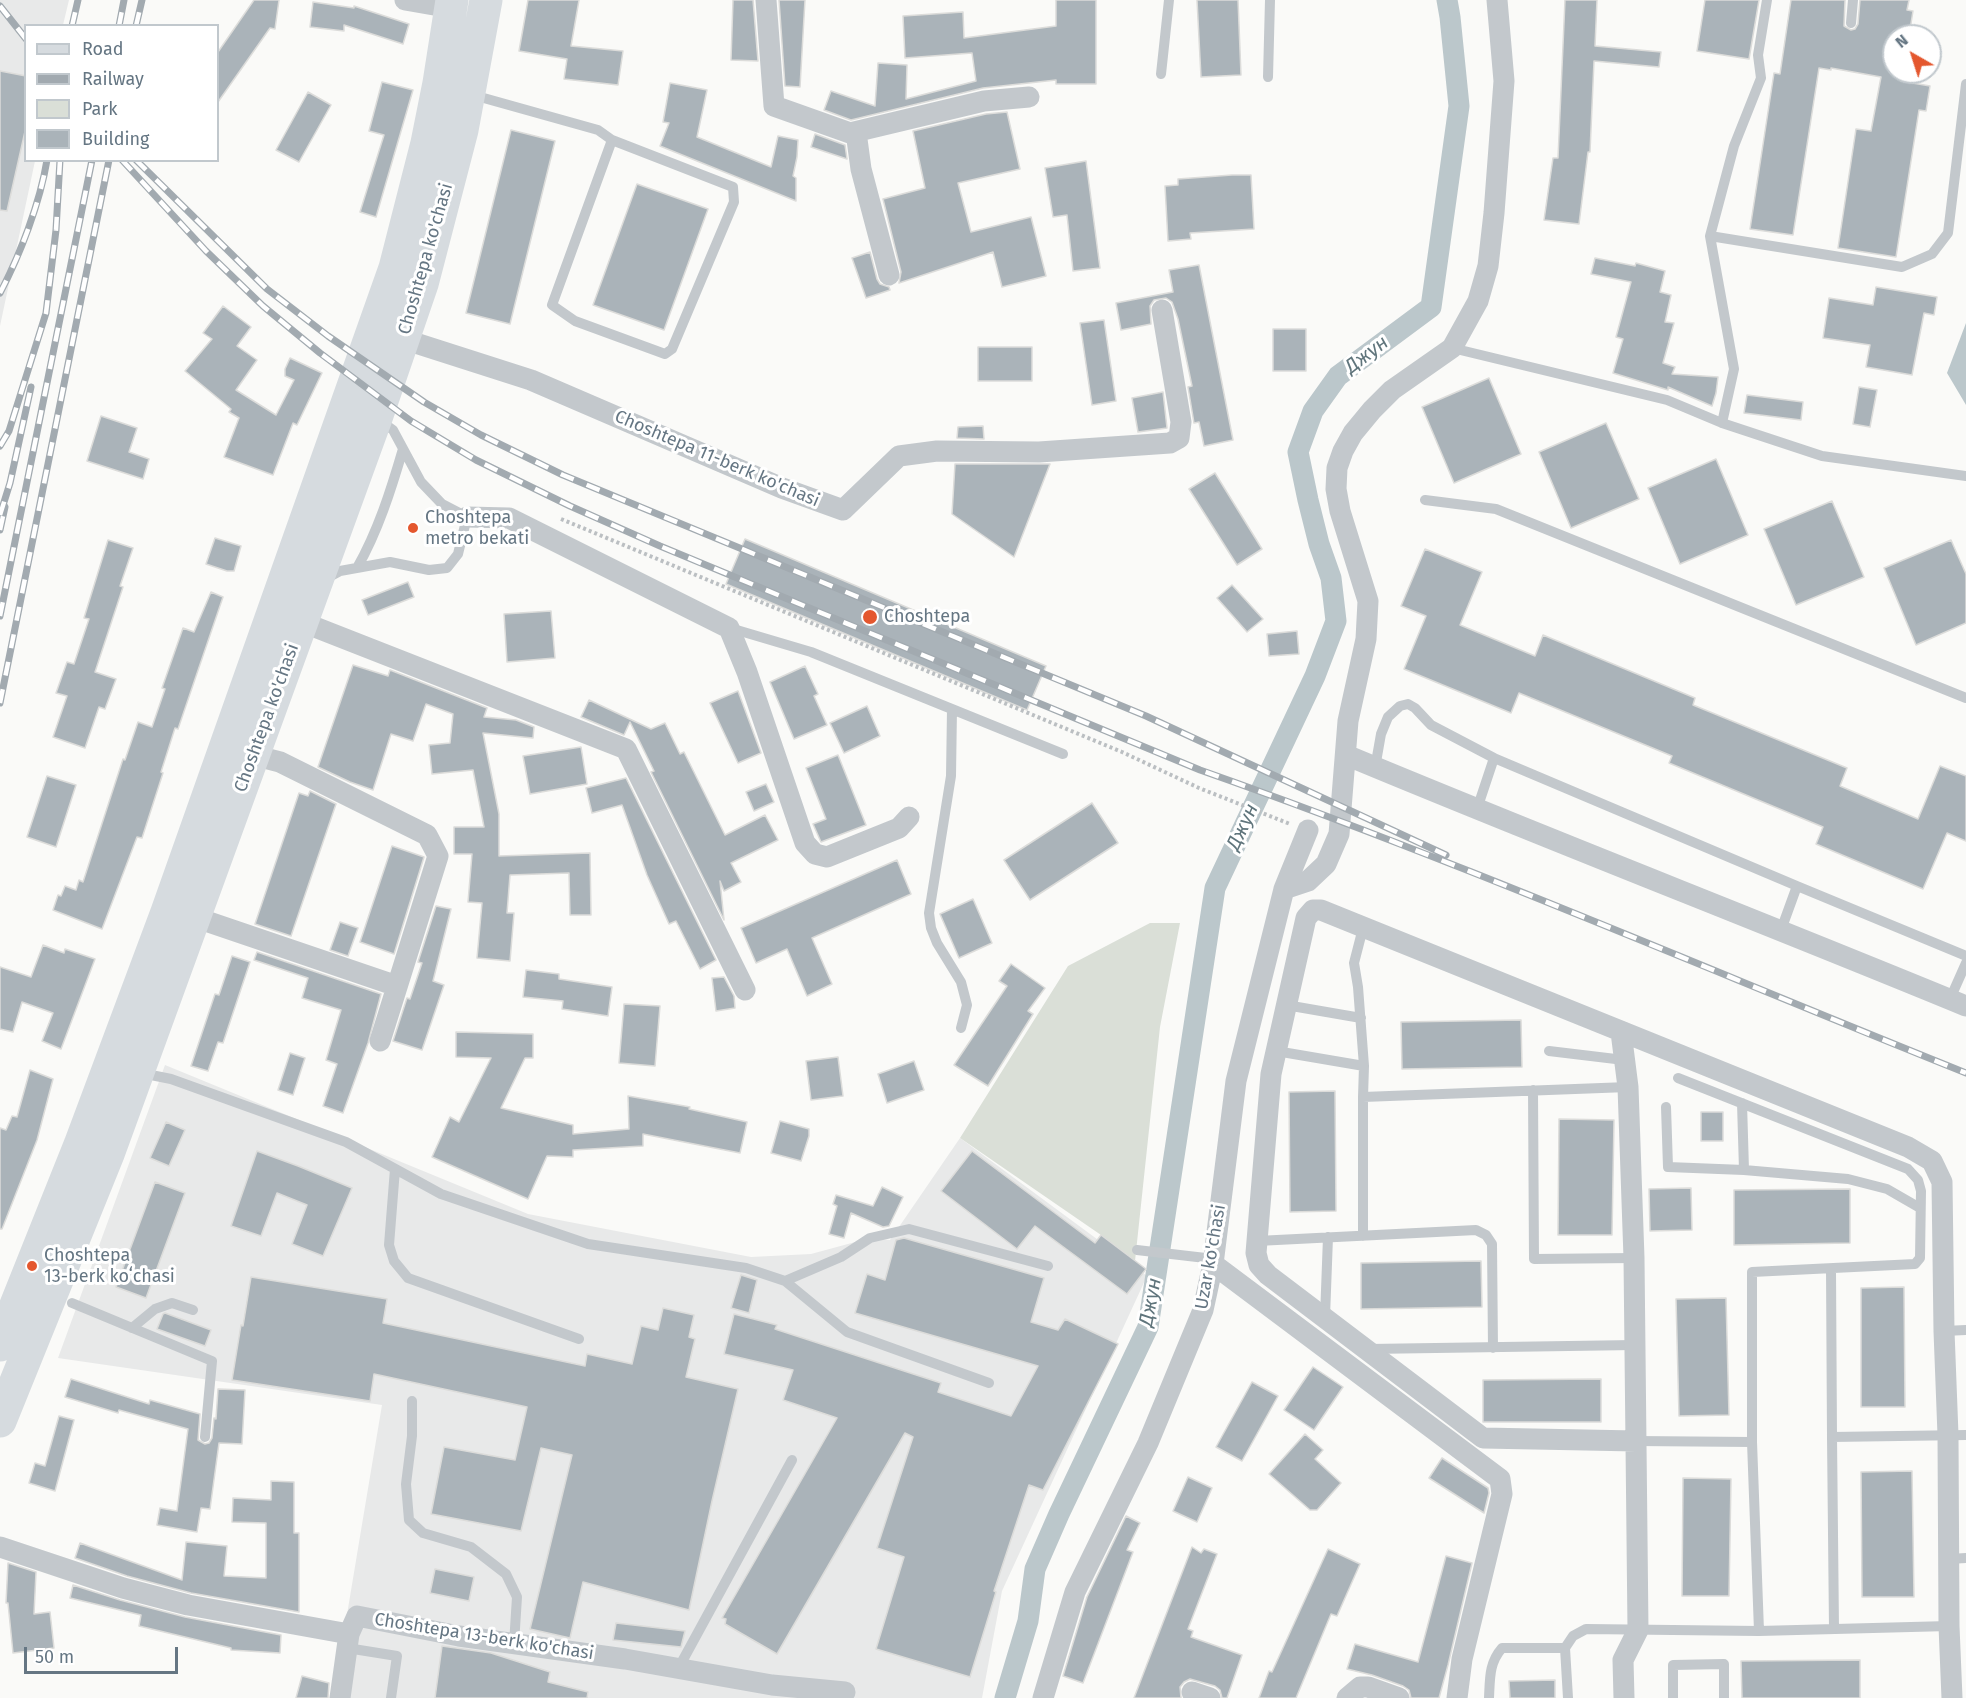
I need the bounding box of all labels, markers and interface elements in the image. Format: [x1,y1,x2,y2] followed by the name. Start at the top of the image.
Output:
[24,24,219,162] legend
[1882,24,1942,84] north arrow
[1892,30,1912,52] text: N
[82,38,124,60] text: Road
[82,68,144,90] text: Railway
[82,98,117,120] text: Park
[82,128,149,150] text: Building
[394,181,458,337] street label: Choshtepa ko'chasi
[1340,331,1394,379] water label: Джун
[611,406,823,512] street label: Choshtepa 11-berk ko'chasi
[425,507,529,550] place label: Choshtepa metro bekati
[406,521,420,535] marker: Choshtepa metro bekati
[884,606,970,628] place label: Choshtepa
[861,608,879,626] marker: Choshtepa
[230,641,304,795] street label: Choshtepa ko'chasi
[1222,800,1264,854] water label: Джун
[1191,1203,1231,1311] street label: Uzar ko'chasi
[44,1245,175,1288] place label: Choshtepa 13-berk koʻchasi
[25,1259,39,1273] marker: Choshtepa 13-berk koʻchasi
[1135,1276,1167,1328] water label: Джун
[373,1609,595,1665] street label: Choshtepa 13-berk ko'chasi
[27,1635,182,1673] scale bar
[35,1646,74,1668] text: 50 m

